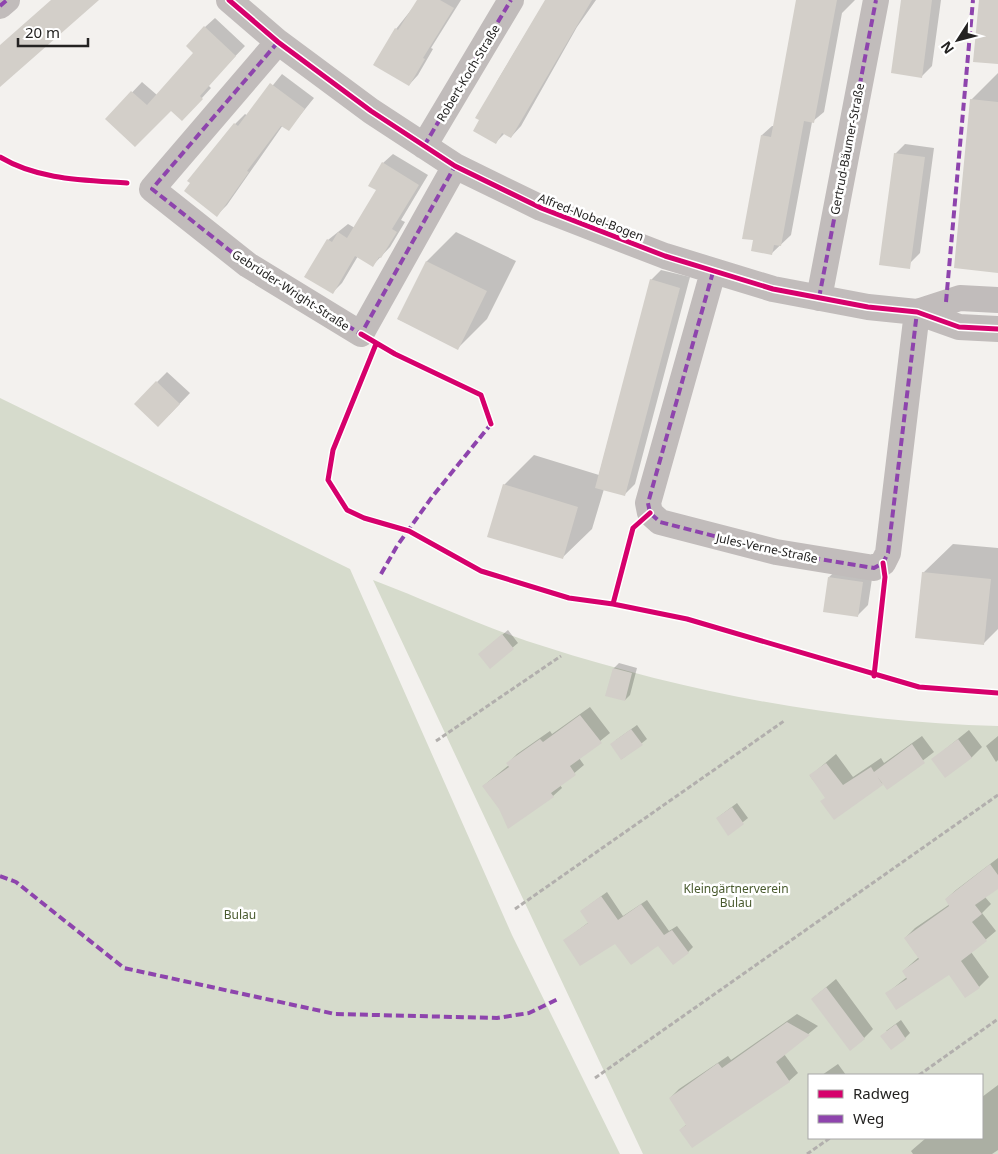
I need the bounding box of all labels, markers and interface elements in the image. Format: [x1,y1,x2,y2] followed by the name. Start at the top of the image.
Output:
[18,15,88,47] scale bar
[933,15,983,65] north arrow
[432,21,504,125] street label: Robert-Koch-Straße
[25,22,60,42] text: 20 m
[936,38,958,58] text: N
[826,81,868,216] street label: Gertrud-Bäumer-Straße
[536,189,646,245] street label: Alfred-Nobel-Bogen
[229,246,353,335] street label: Gebrüder-Wright-Straße
[714,529,820,567] street label: Jules-Verne-Straße
[683,880,789,911] park label: Kleingärtnerverein Bulau
[224,906,256,923] park label: Bulau
[808,1074,983,1139] legend
[853,1083,909,1103] text: Radweg
[853,1108,884,1128] text: Weg

